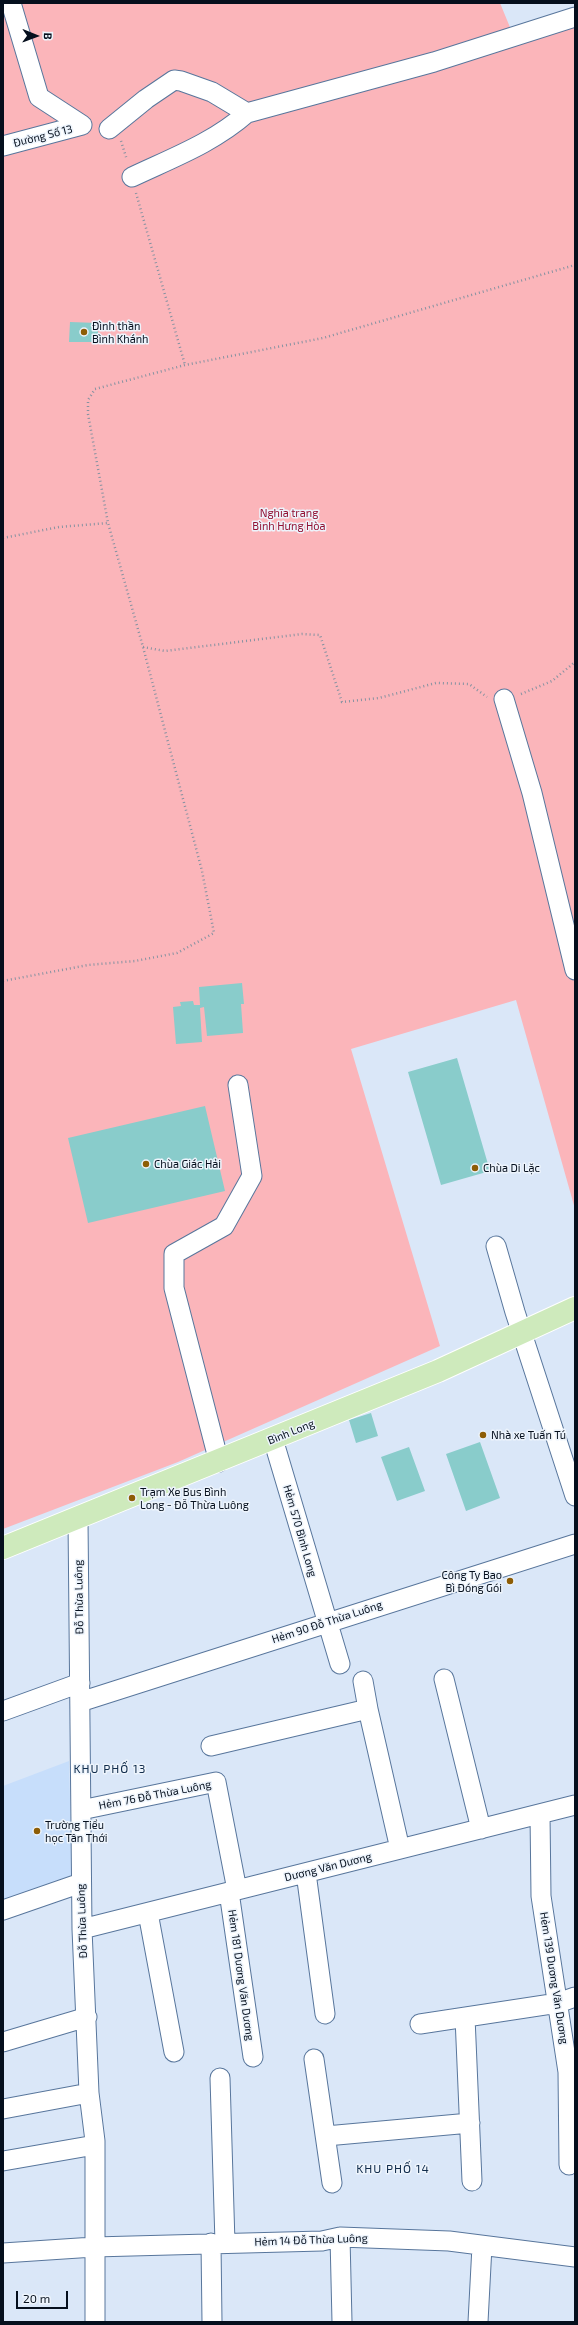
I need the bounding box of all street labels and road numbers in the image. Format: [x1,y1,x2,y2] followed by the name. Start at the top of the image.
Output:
[12,122,74,150] street label: Đường Số 13
[266,1417,316,1447] street label: Bình Long
[281,1483,319,1579] street label: Hẻm 570 Bình Long
[72,1560,86,1634] street label: Đỗ Thừa Luông
[270,1598,384,1646] street label: Hẻm 90 Đỗ Thừa Luông
[98,1778,212,1812] street label: Hẻm 76 Đỗ Thừa Luông
[283,1850,373,1884] street label: Dương Văn Dương
[74,1883,90,1959] street label: Đỗ Thừa Luông
[225,1908,257,2042] street label: Hẻm 181 Dương Văn Dương
[537,1911,571,2045] street label: Hẻm 139 Dương Văn Dương
[254,2231,368,2249] street label: Hẻm 14 Đỗ Thừa Luông

